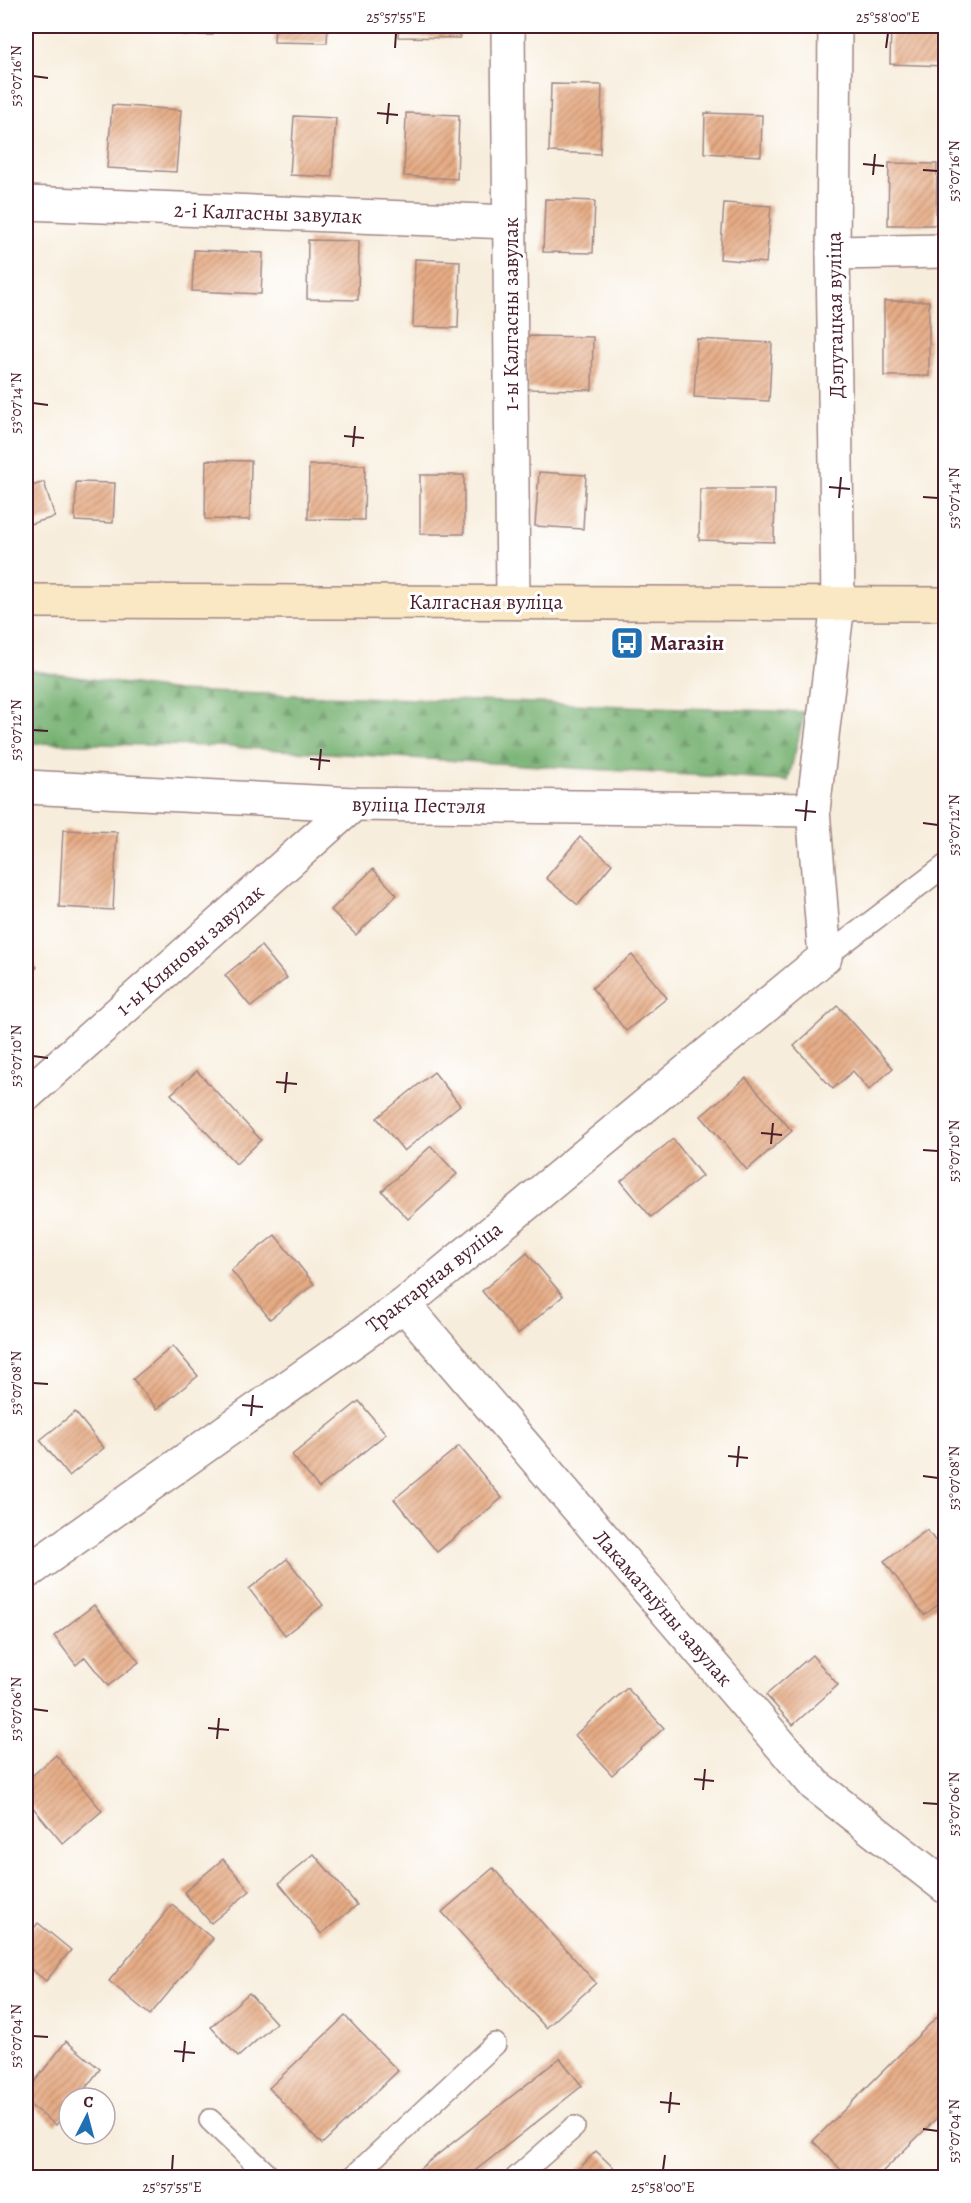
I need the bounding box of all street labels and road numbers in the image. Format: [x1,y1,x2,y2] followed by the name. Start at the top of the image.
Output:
[173,196,363,230] street label: 2-і Калгасны завулак
[497,217,525,411] street label: 1-ы Калгасны завулак
[820,231,850,399] street label: Дэпутацкая вуліца
[409,588,563,616] street label: Калгасная вуліца
[352,790,486,820] street label: вуліца Пестэля
[110,878,270,1022] street label: 1-ы Кляновы завулак
[360,1215,508,1339] street label: Трактарная вуліца
[587,1524,739,1692] street label: Лакаматыўны завулак

